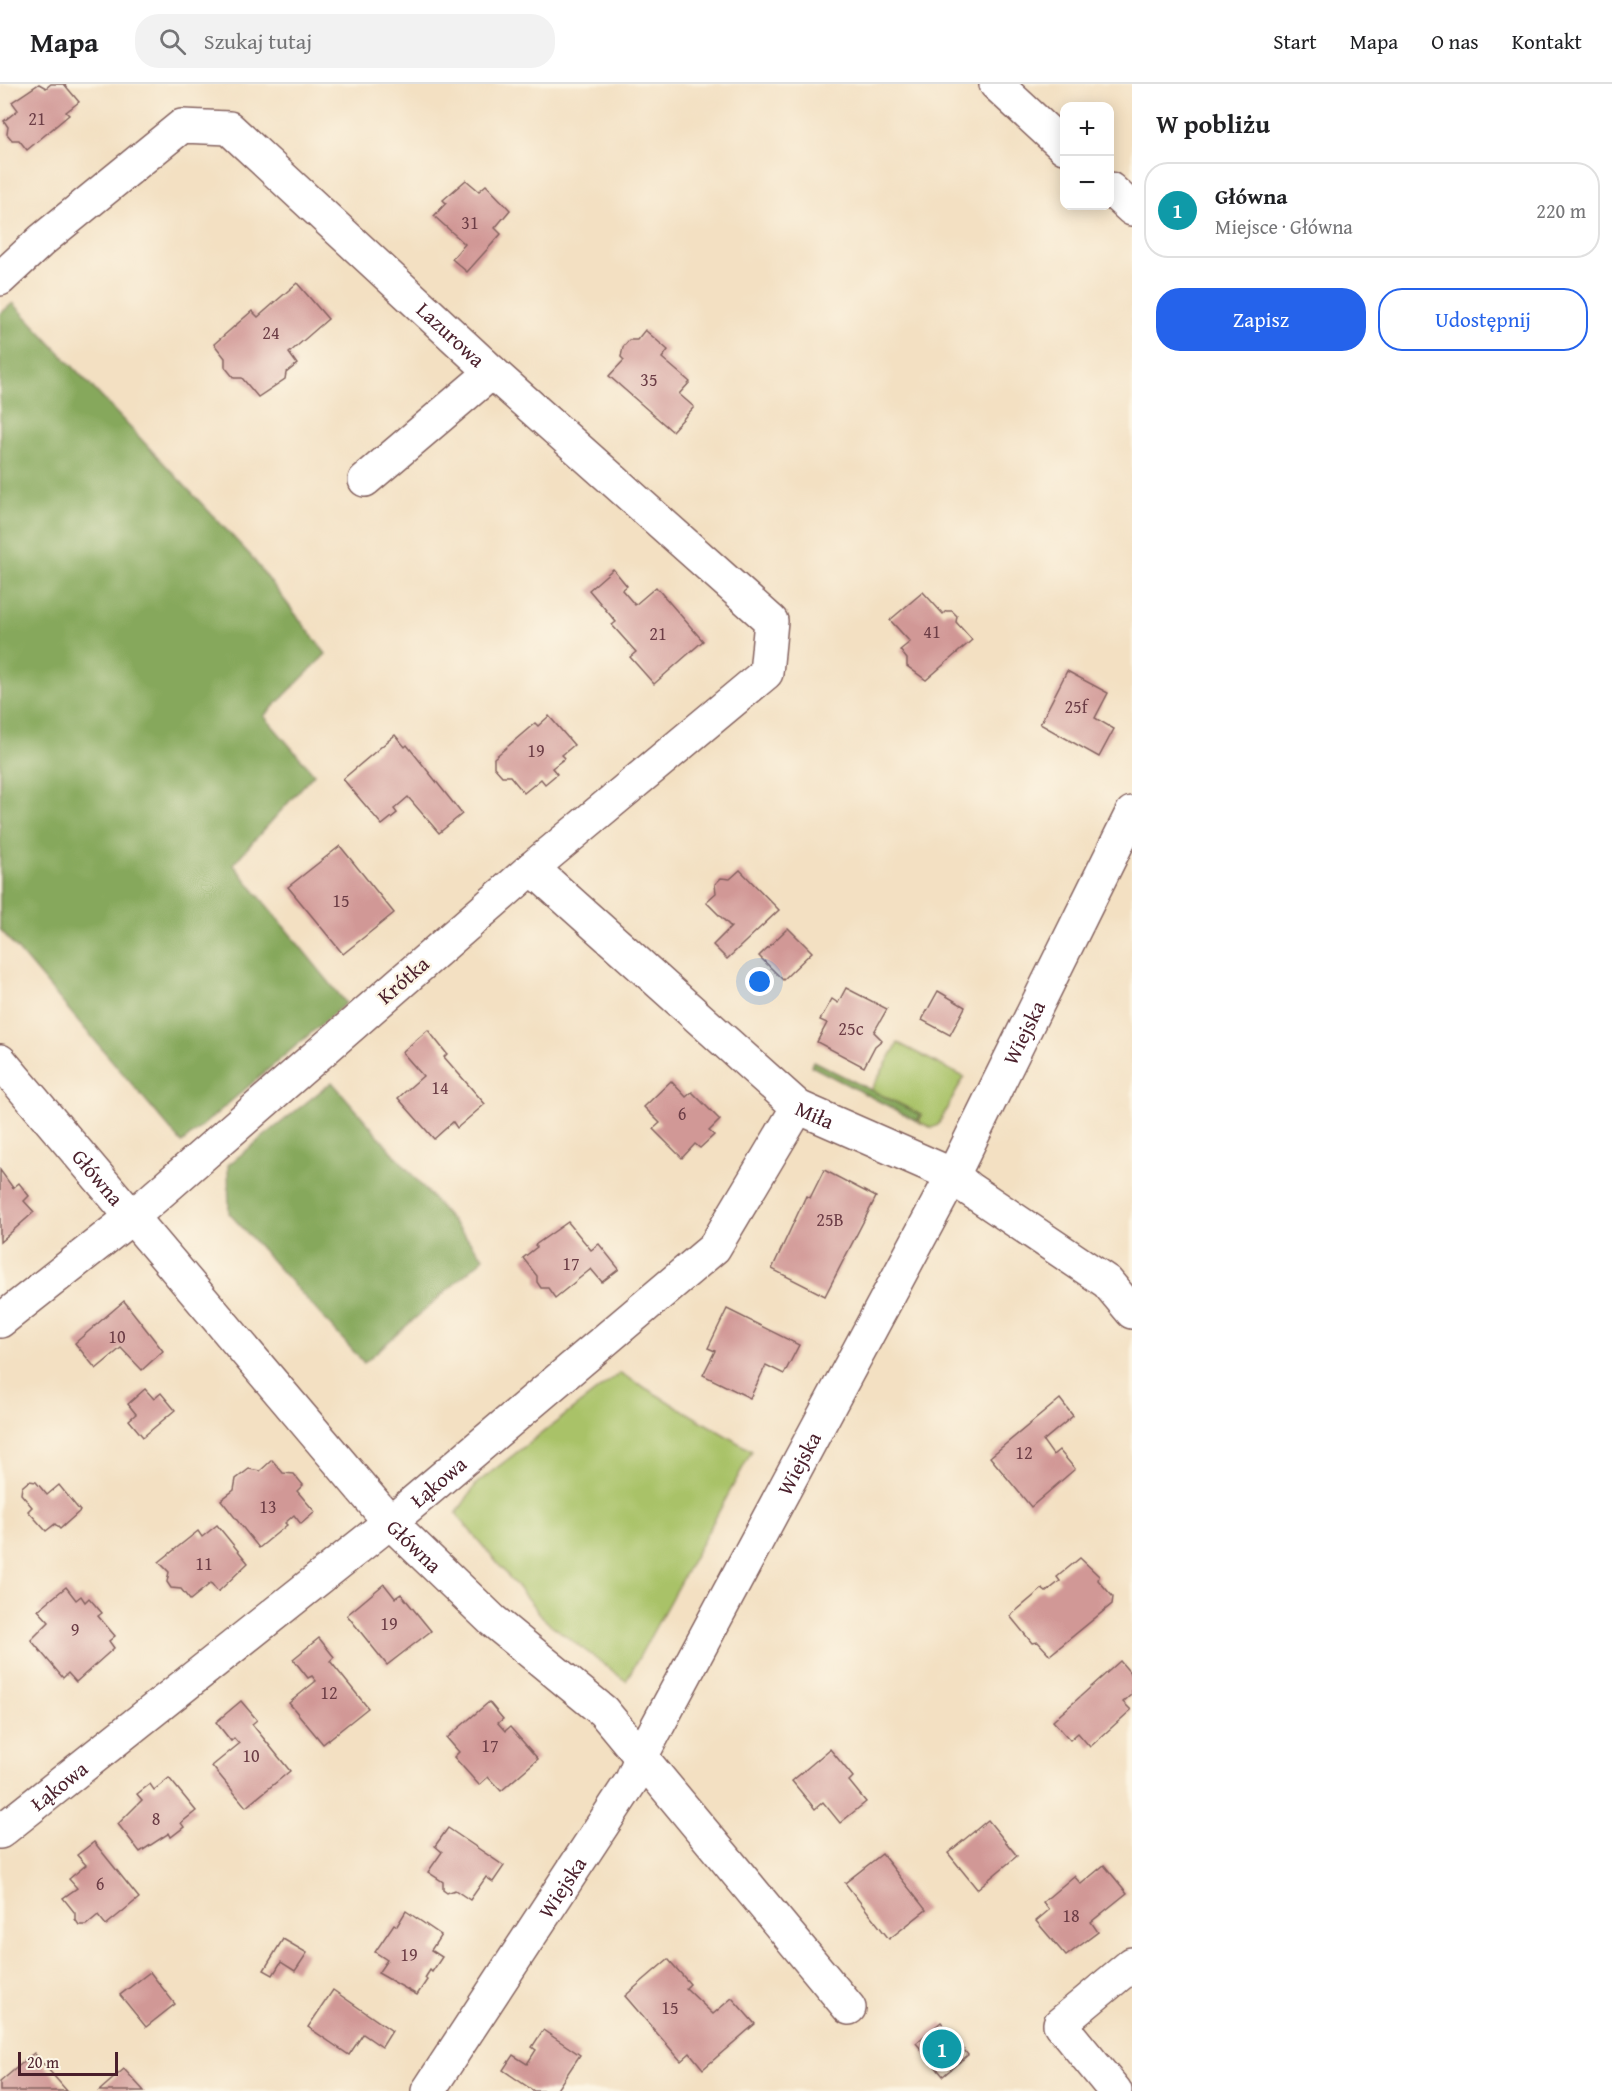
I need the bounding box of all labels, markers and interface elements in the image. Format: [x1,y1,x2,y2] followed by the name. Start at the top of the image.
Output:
[135,14,555,68] search box
[30,21,99,62] text: Mapa
[156,25,189,58] icon: search
[204,25,312,57] text: Szukaj tutaj
[1273,26,1317,57] text: Start
[1350,26,1398,57] text: Mapa
[1431,26,1479,57] text: O nas
[1512,26,1582,57] text: Kontakt
[1060,102,1114,210] map controls
[1060,102,1114,156] button: +
[1156,104,1270,143] text: W pobliżu
[28,105,46,132] house number: 21
[1060,156,1114,210] button: −
[1215,180,1287,212] text: Główna
[1172,196,1183,225] text: 1
[1536,196,1586,225] text: 220 m
[461,209,479,236] house number: 31
[1215,212,1353,241] text: Miejsce · Główna
[1156,288,1366,351] button: Zapisz
[1378,288,1588,351] button: Udostępnij
[410,294,493,374] street label: Lazurowa
[262,319,280,346] house number: 24
[640,366,658,393] house number: 35
[923,618,941,645] house number: 41
[649,620,667,647] house number: 21
[1064,693,1090,720] house number: 25f
[527,737,545,764] house number: 19
[332,887,350,914] house number: 15
[370,949,436,1011] street label: Krótka
[745,967,774,996] your location
[994,995,1053,1070] street label: Wiejska
[838,1015,864,1042] house number: 25c
[431,1074,449,1101] house number: 14
[791,1092,839,1136] street label: Miła
[678,1100,686,1127] house number: 6
[65,1142,131,1212] street label: Główna
[816,1206,844,1233] house number: 25B
[562,1250,580,1277] house number: 17
[108,1323,126,1350] house number: 10
[769,1426,828,1501] street label: Wiejska
[1015,1439,1033,1466] house number: 12
[403,1448,473,1514] street label: Łąkowa
[259,1493,277,1520] house number: 13
[380,1512,449,1580] street label: Główna
[195,1550,213,1577] house number: 11
[380,1610,398,1637] house number: 19
[71,1616,79,1643] house number: 9
[320,1679,338,1706] house number: 12
[481,1732,499,1759] house number: 17
[242,1742,260,1769] house number: 10
[23,1753,94,1818] street label: Łąkowa
[152,1805,160,1832] house number: 8
[530,1850,594,1924] street label: Wiejska
[96,1870,104,1897] house number: 6
[1062,1902,1080,1929] house number: 18
[400,1941,418,1968] house number: 19
[661,1994,679,2021] house number: 15
[922,2026,962,2072] pin: 1
[18,2049,118,2076] scale bar
[27,2050,59,2074] text: 20 m

